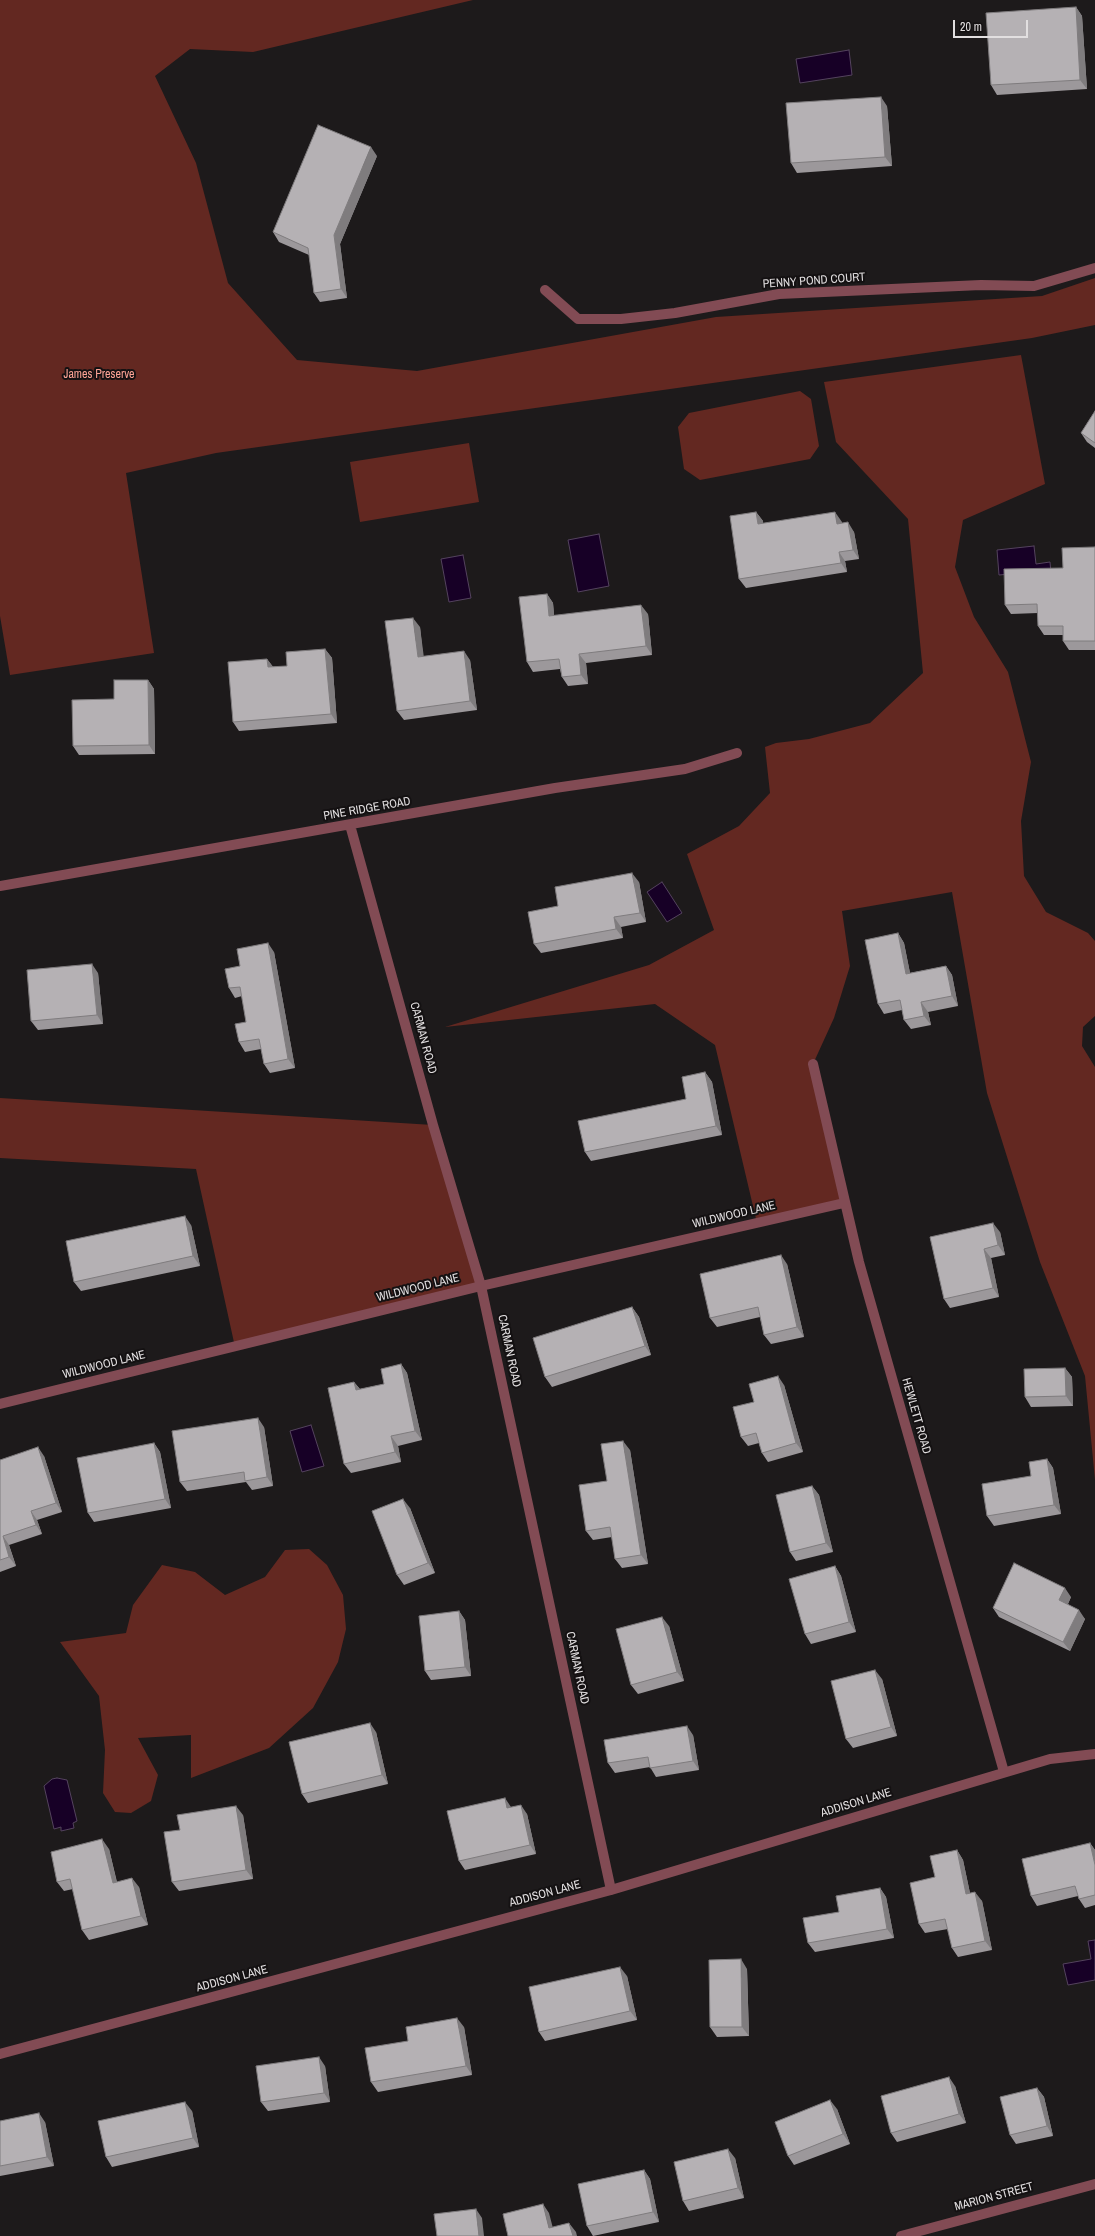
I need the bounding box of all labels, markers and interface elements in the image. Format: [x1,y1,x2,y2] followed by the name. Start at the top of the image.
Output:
[955,12,1030,38] scale bar
[960,19,982,35] text: 20 m
[762,270,866,292] street label: PENNY POND COURT
[63,368,135,382] park label: James Preserve
[322,794,412,824] street label: PINE RIDGE ROAD
[406,1000,440,1076] street label: CARMAN ROAD
[691,1198,777,1232] street label: WILDWOOD LANE
[375,1271,461,1305] street label: WILDWOOD LANE
[494,1313,524,1389] street label: CARMAN ROAD
[61,1348,147,1382] street label: WILDWOOD LANE
[898,1376,934,1456] street label: HEWLETT ROAD
[562,1630,592,1706] street label: CARMAN ROAD
[819,1785,893,1821] street label: ADDISON LANE
[508,1878,582,1910] street label: ADDISON LANE
[195,1963,269,1995] street label: ADDISON LANE
[953,2180,1035,2214] street label: MARION STREET

